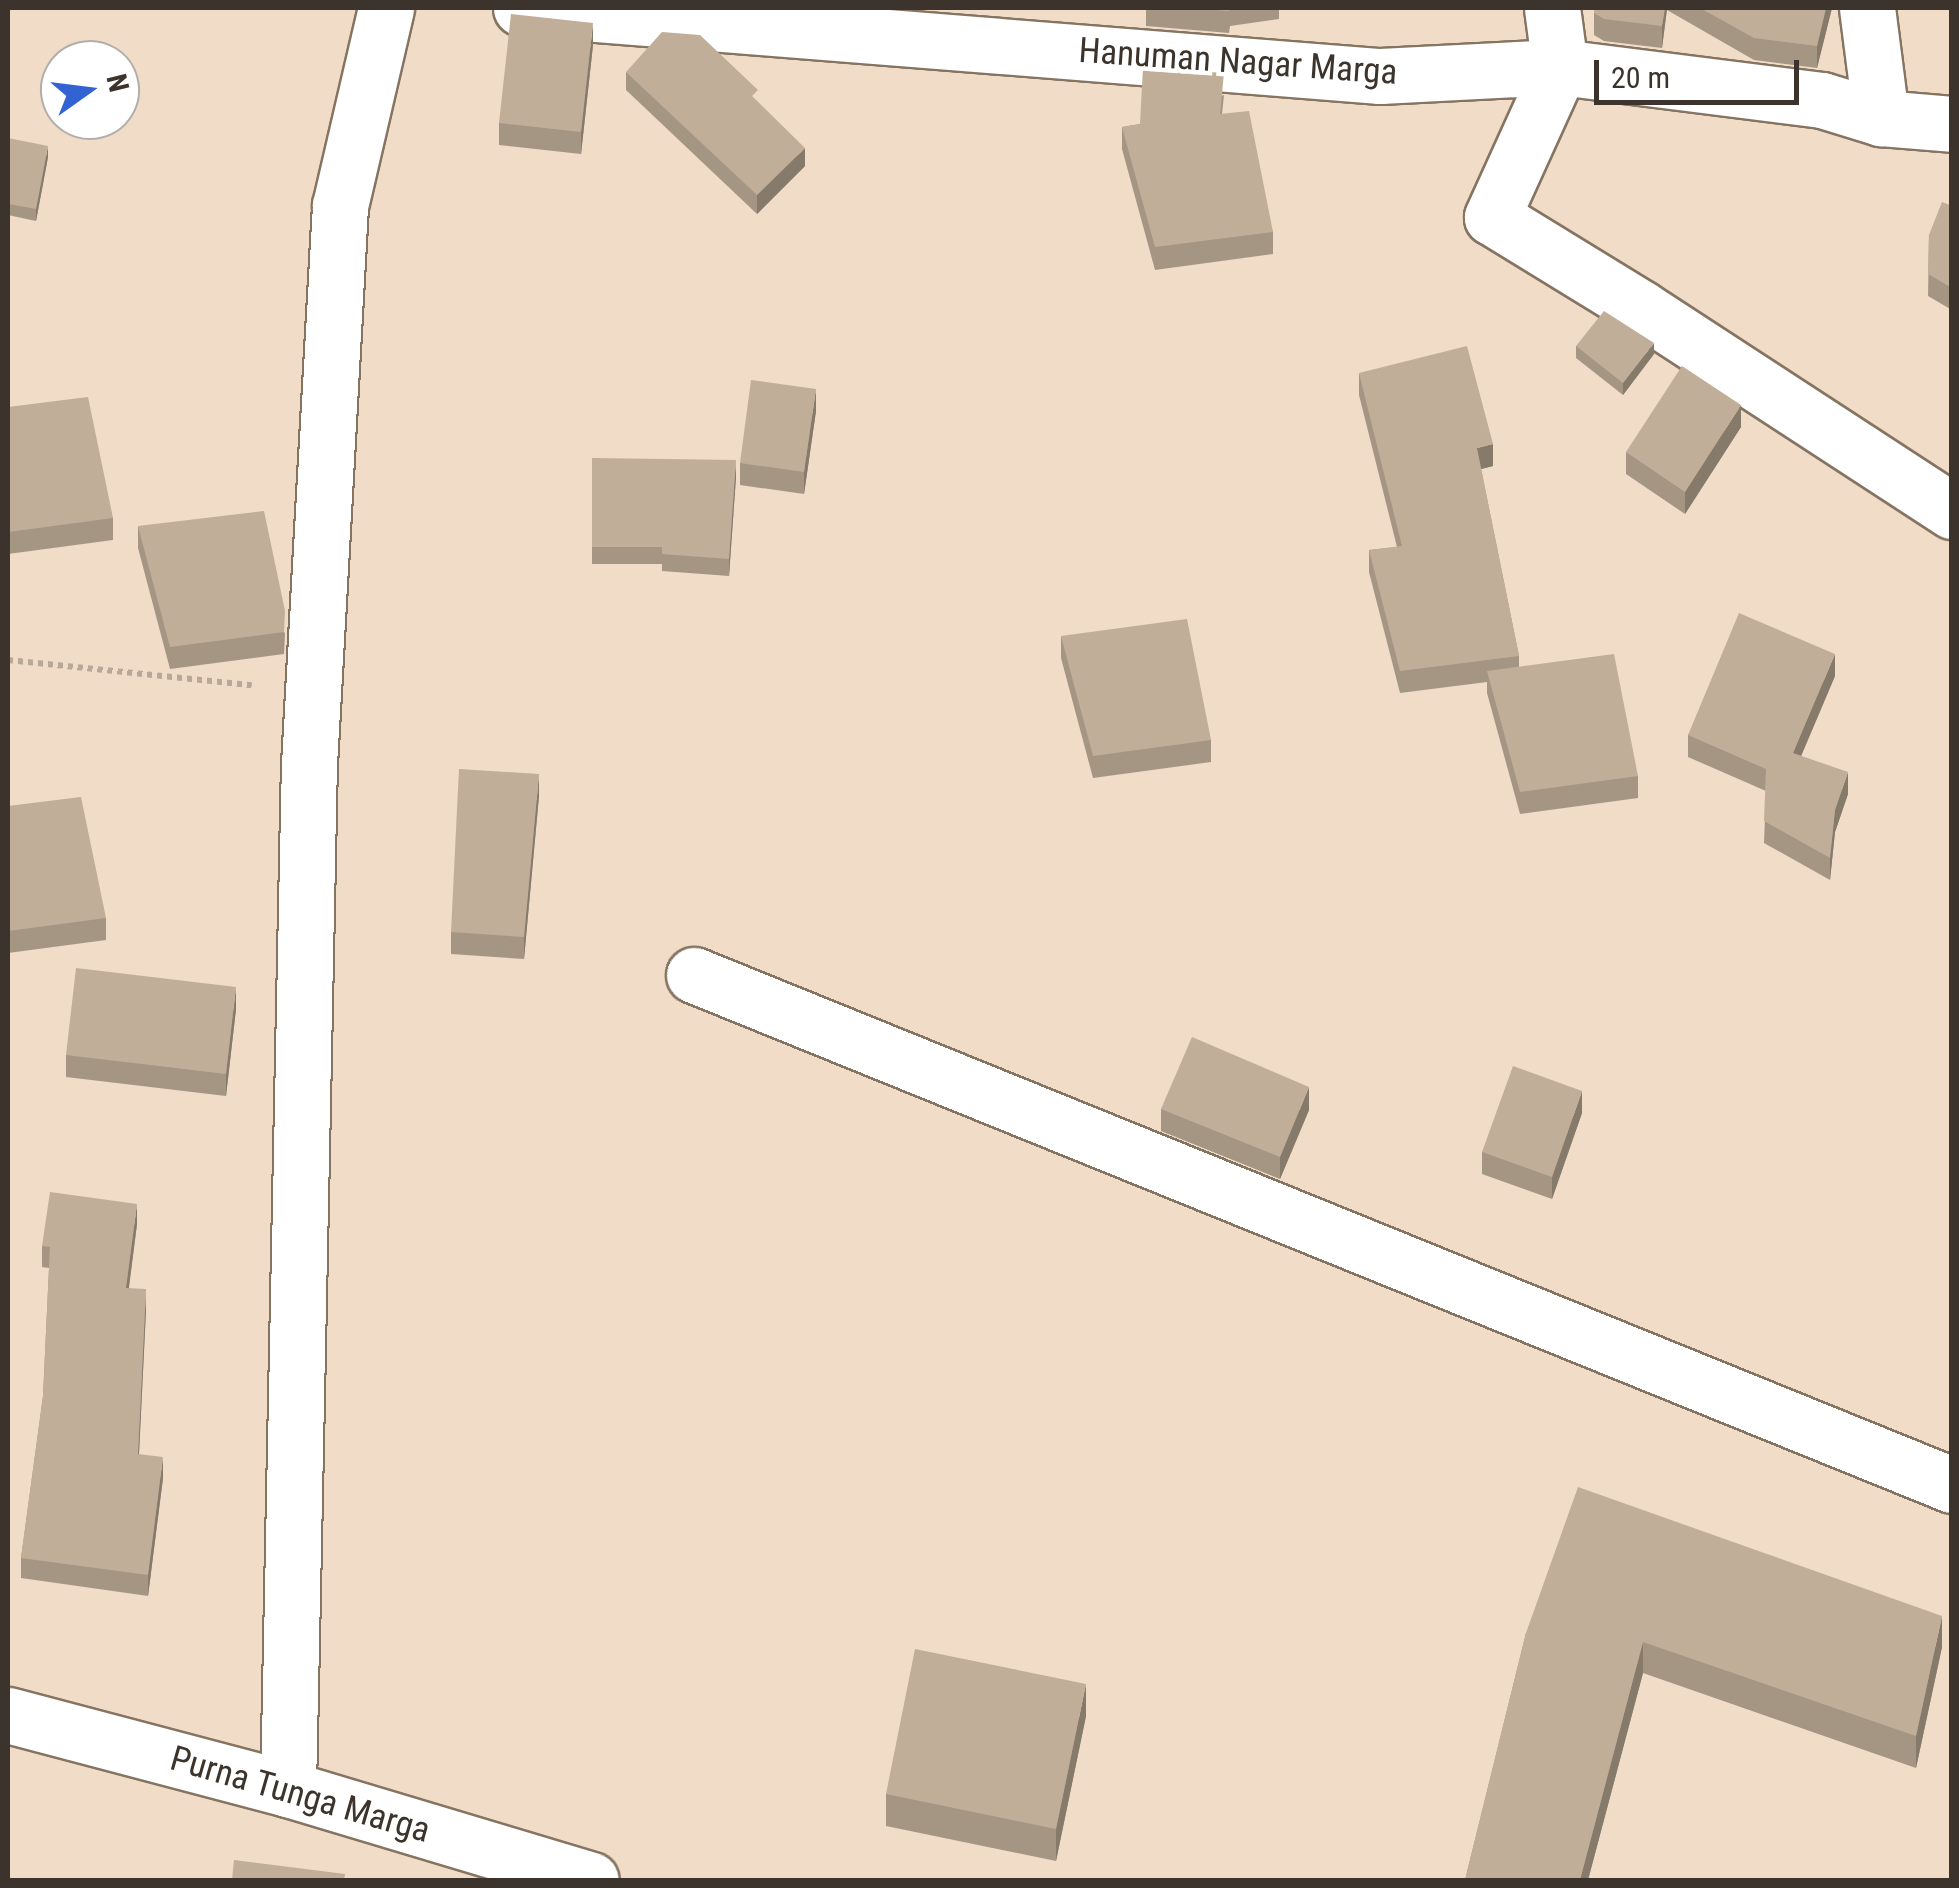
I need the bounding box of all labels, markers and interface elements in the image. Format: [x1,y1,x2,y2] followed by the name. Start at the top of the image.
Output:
[1077,30,1399,94] street label: Hanuman Nagar Marga
[40,40,140,140] north arrow
[1599,40,1804,102] scale bar
[1611,60,1670,95] text: 20 m
[100,71,136,95] text: N
[165,1738,435,1852] street label: Purna Tunga Marga

